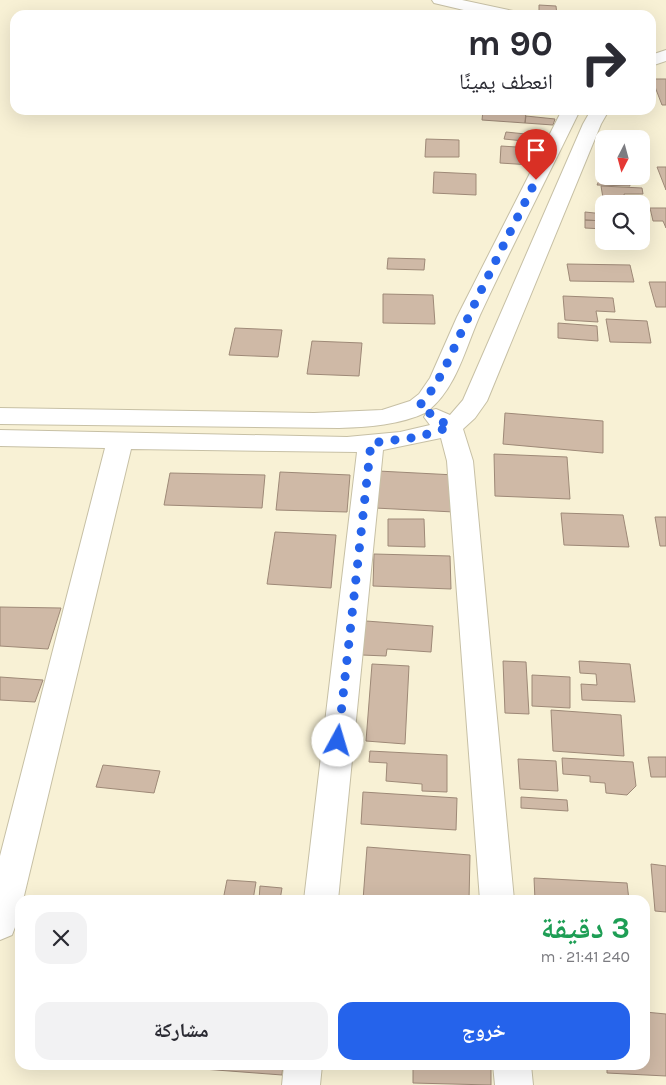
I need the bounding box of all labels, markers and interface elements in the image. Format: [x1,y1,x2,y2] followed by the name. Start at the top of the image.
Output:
[467,23,553,64] text: 90 m
[571,30,636,95] icon: right
[459,69,553,95] text: انعطف يمينًا
[515,129,557,180] pin
[595,130,650,185] north arrow
[595,130,650,250] map controls
[522,136,550,164] icon: arrive
[595,195,650,250] button: search
[311,714,363,766] position arrow
[541,910,630,946] text: 3 دقيقة
[35,912,87,964] button: close
[541,947,630,966] text: 240 m · 21:41
[35,1002,328,1060] button: مشاركة
[338,1002,630,1060] button: خروج

